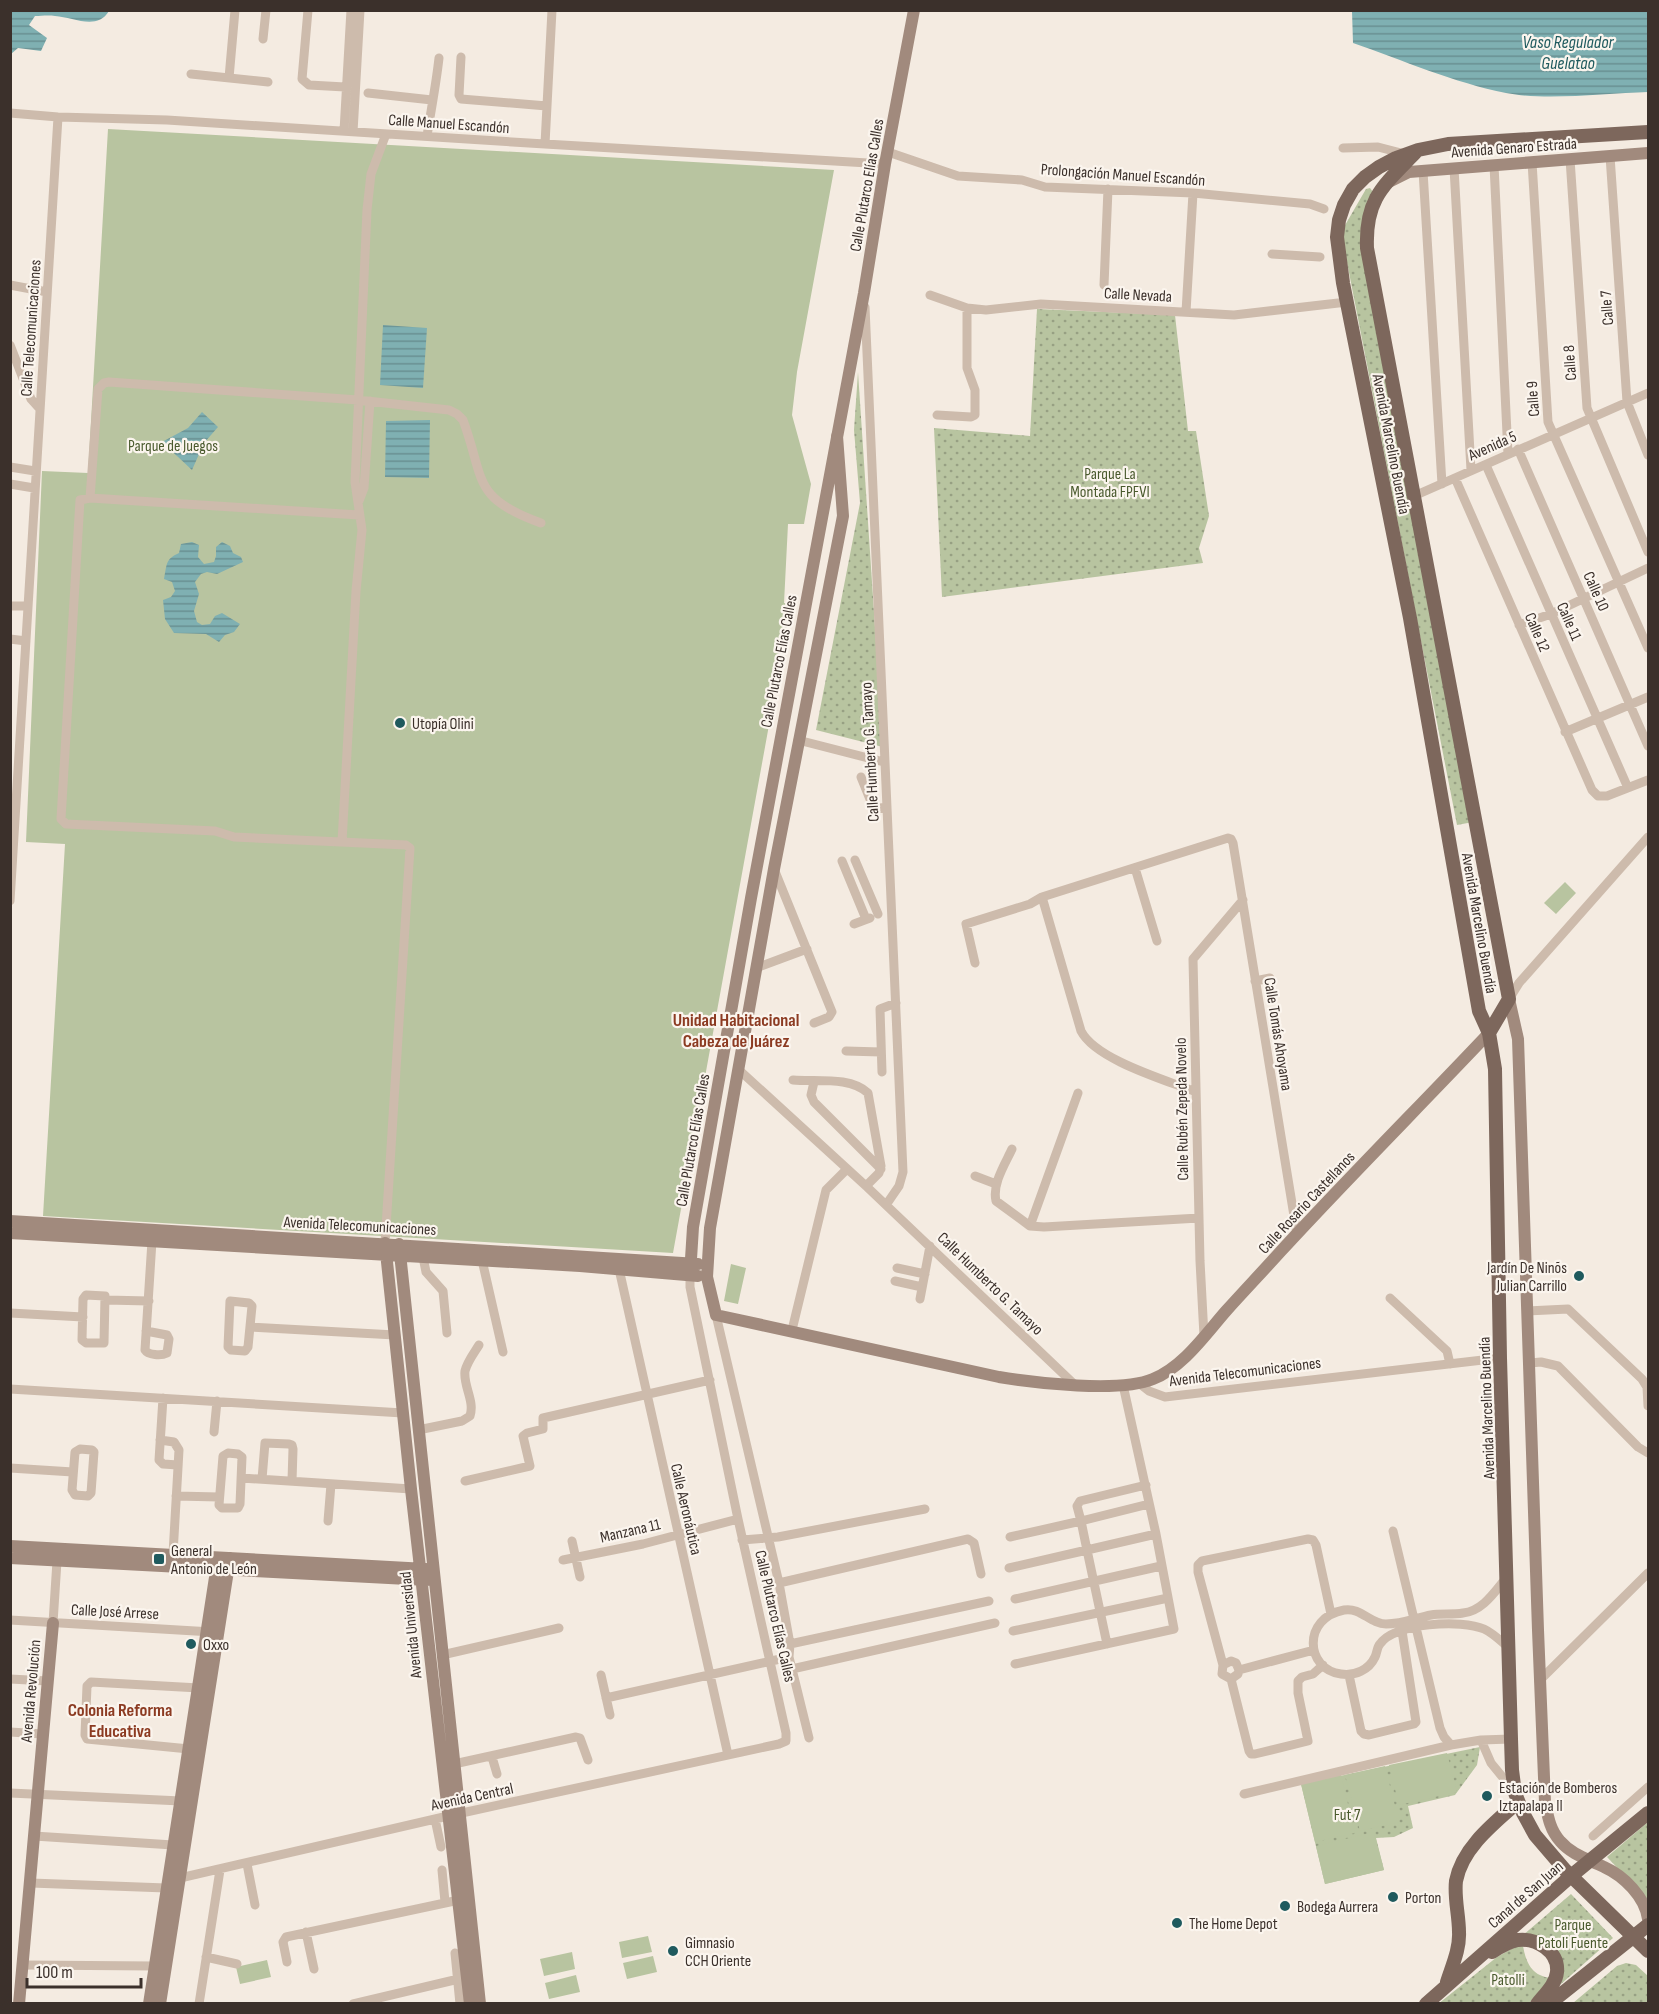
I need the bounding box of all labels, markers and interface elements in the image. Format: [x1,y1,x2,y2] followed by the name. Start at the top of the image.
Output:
[1522,32,1614,74] water label: Vaso Regulador Guelatao
[388,111,510,138] street label: Calle Manuel Escandón
[846,117,889,253] street label: Calle Plutarco Elías Calles
[1450,135,1578,162] street label: Avenida Genaro Estrada
[1040,160,1206,191] street label: Prolongación Manuel Escandón
[17,259,46,397] street label: Calle Telecomunicaciones
[1103,284,1172,307] street label: Calle Nevada
[1597,289,1618,326] street label: Calle 7
[1560,344,1581,381] street label: Calle 8
[1367,372,1413,516] street label: Avenida Marcelino Buendía
[1523,380,1544,417] street label: Calle 9
[1465,427,1520,466] street label: Avenida 5
[128,437,218,456] park label: Parque de Juegos
[1070,465,1150,502] park label: Parque La Montada FPFVI
[1579,569,1613,614] street label: Calle 10
[757,593,802,729] street label: Calle Plutarco Elías Calles
[1552,600,1586,644] street label: Calle 11
[1520,610,1553,655] street label: Calle 12
[857,682,884,822] street label: Calle Humberto G. Tamayo
[412,715,474,734] place label: Utopía Olini
[393,716,407,730] marker: Utopía Olini
[1457,851,1500,995] street label: Avenida Marcelino Buendía
[1259,976,1296,1092] street label: Calle Tomás Ahoyama
[673,1010,799,1052] district label: Unidad Habitacional Cabeza de Juárez
[1172,1037,1193,1181] street label: Calle Rubén Zepeda Novelo
[672,1072,715,1208] street label: Calle Plutarco Elías Calles
[1255,1148,1360,1258] street label: Calle Rosario Castellanos
[282,1213,437,1240] street label: Avenida Telecomunicaciones
[933,1229,1047,1339] street label: Calle Humberto G. Tamayo
[1486,1259,1567,1296] place label: Jardín De Ninõs Julian Carrillo
[1572,1269,1586,1283] marker: Jardín De Ninõs Julian Carrillo
[1476,1336,1500,1480] street label: Avenida Marcelino Buendía
[1167,1354,1322,1391] street label: Avenida Telecomunicaciones
[666,1462,705,1557] street label: Calle Aeronáutica
[598,1515,663,1548] street label: Manzana 11
[170,1542,257,1579] place label: General Antonio de León
[750,1549,799,1684] street label: Calle Plutarco Elías Calles
[152,1552,166,1566] marker: General Antonio de León
[396,1571,427,1680] street label: Avenida Universidad
[71,1601,159,1624] street label: Calle José Arrese
[203,1636,229,1655] place label: Oxxo
[184,1637,198,1651] marker: Oxxo
[17,1639,45,1744] street label: Avenida Revolución
[68,1700,172,1742] district label: Colonia Reforma Educativa
[428,1779,515,1816] street label: Avenida Central
[1499,1779,1617,1816] place label: Estación de Bomberos Iztapalapa II
[1480,1789,1494,1803] marker: Estación de Bomberos Iztapalapa II
[1334,1806,1361,1825] park label: Fut 7
[1485,1857,1567,1933] street label: Canal de San Juan
[1405,1889,1441,1908] place label: Porton
[1386,1890,1400,1904] marker: Porton
[1297,1898,1378,1917] place label: Bodega Aurrera
[1278,1899,1292,1913] marker: Bodega Aurrera
[1189,1915,1278,1934] place label: The Home Depot
[1170,1916,1184,1930] marker: The Home Depot
[1538,1916,1608,1953] park label: Parque Patoli Fuente
[685,1934,751,1971] place label: Gimnasio CCH Oriente
[666,1944,680,1958] marker: Gimnasio CCH Oriente
[27,1951,141,1989] scale bar
[36,1962,73,1983] text: 100 m
[1491,1971,1525,1990] park label: Patolli

